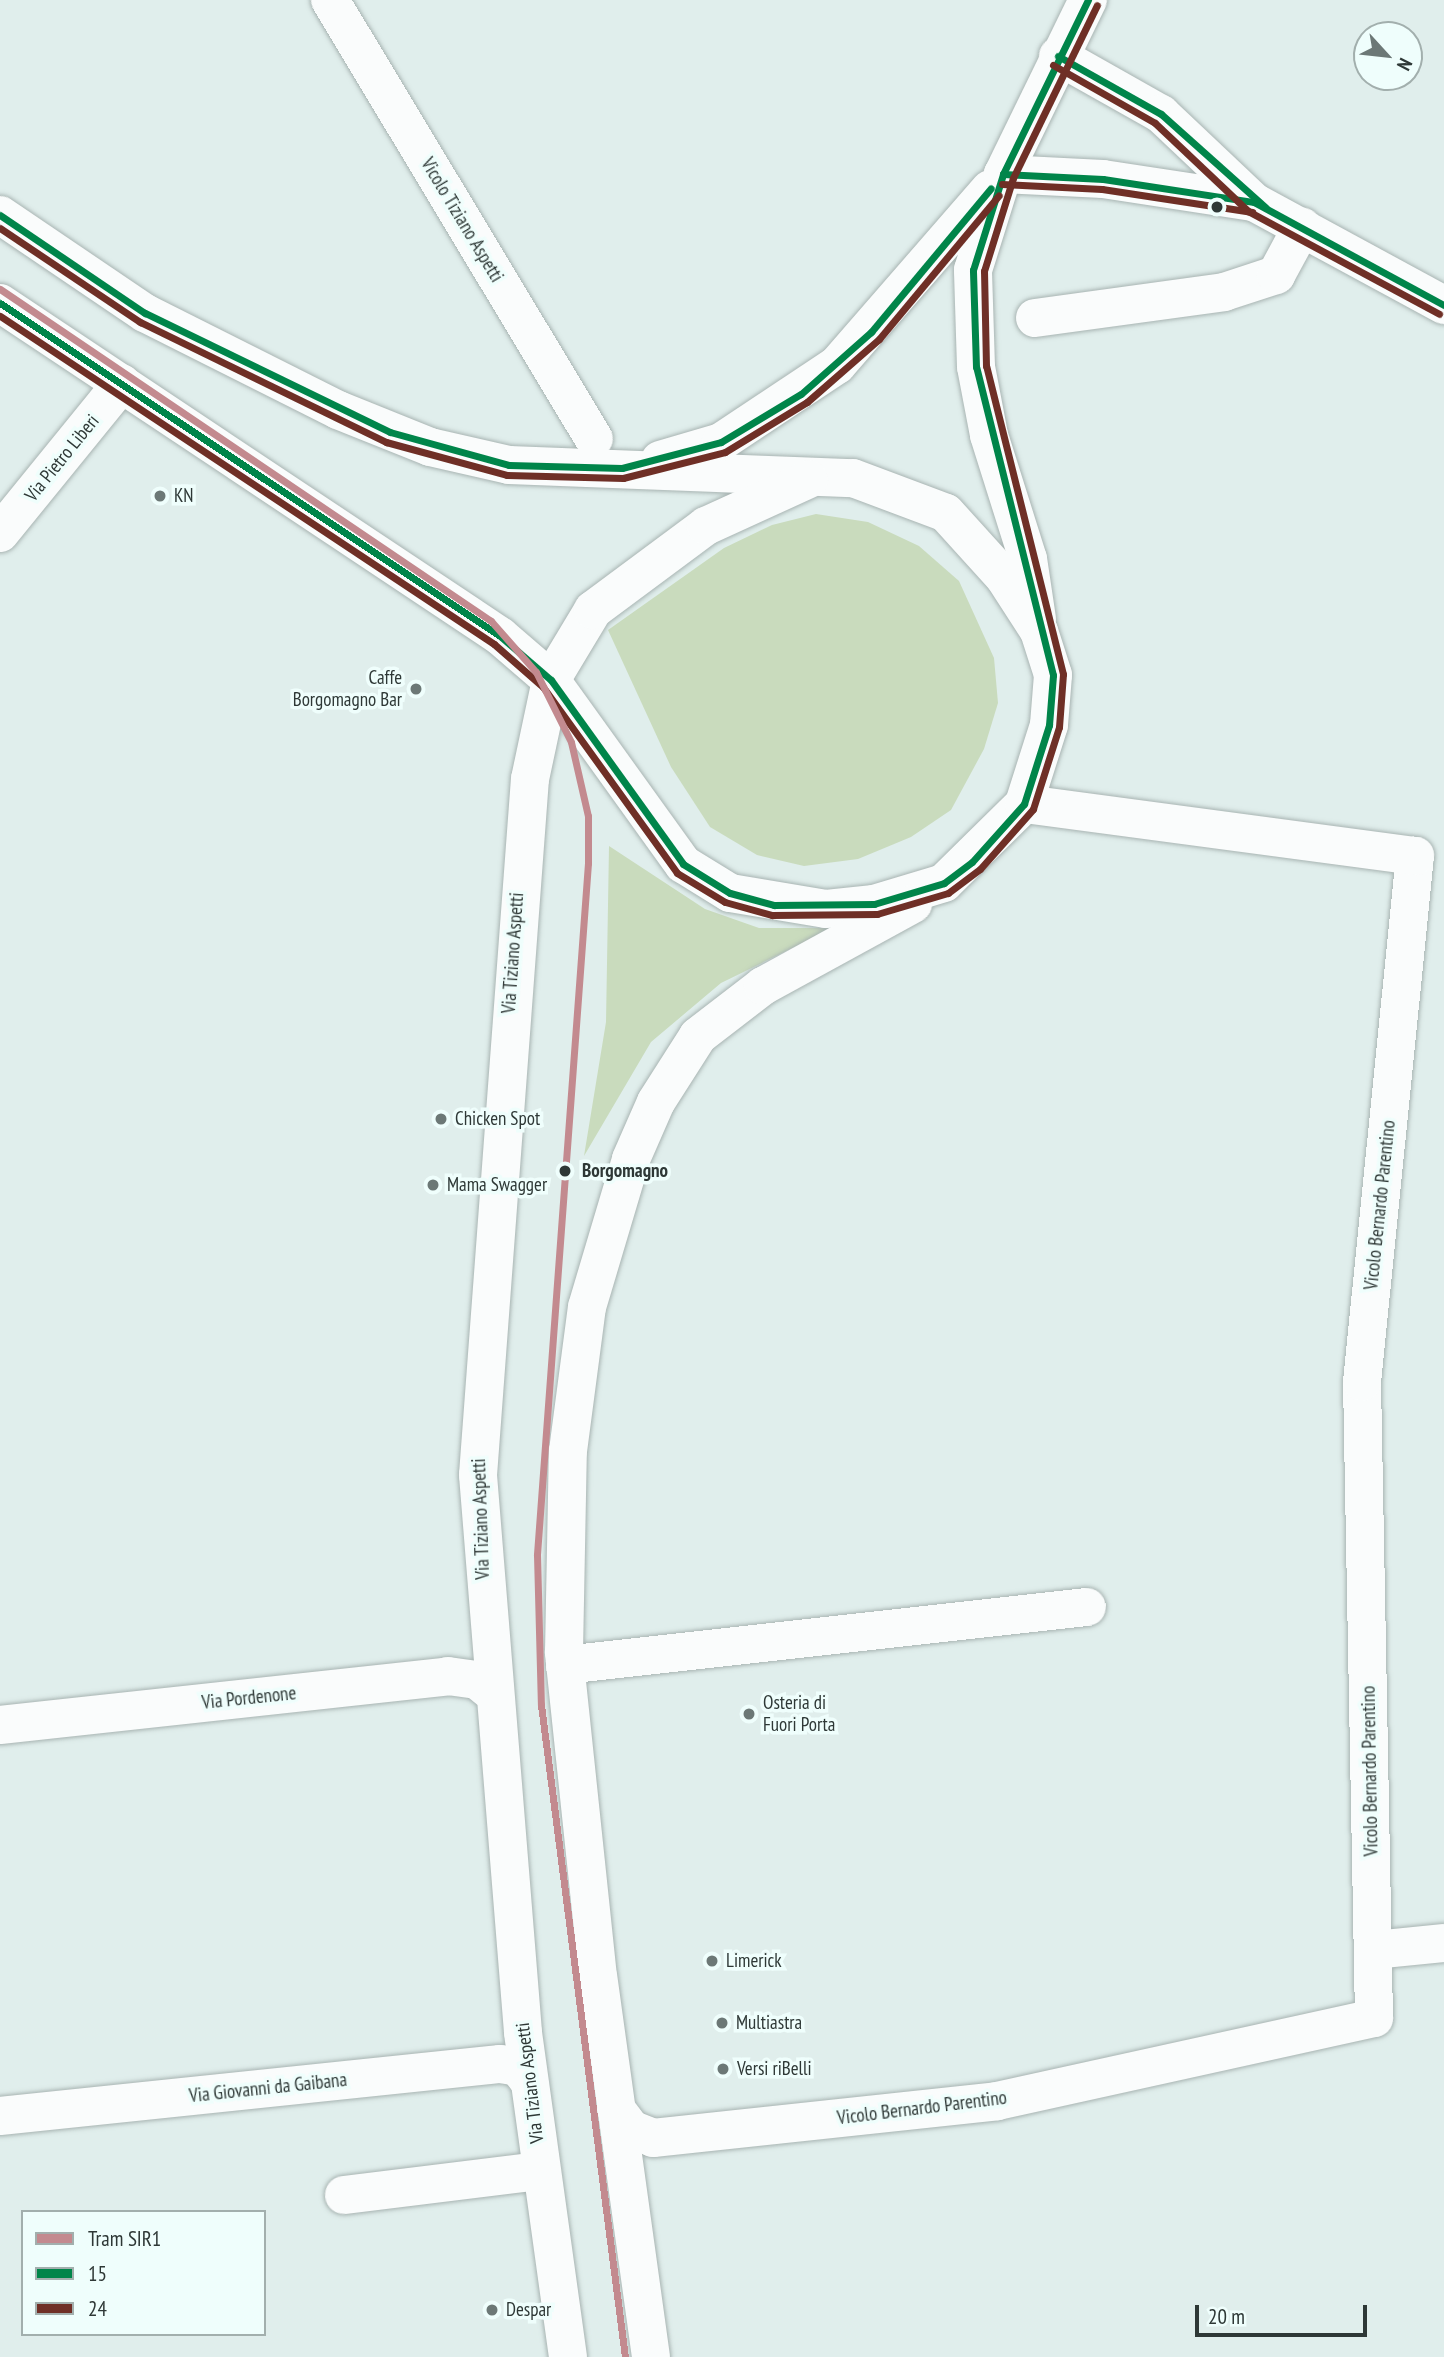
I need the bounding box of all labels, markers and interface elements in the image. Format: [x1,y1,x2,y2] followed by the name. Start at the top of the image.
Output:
[1353,21,1423,91] north arrow
[1392,55,1418,75] text: N
[416,153,508,287] street label: Vicolo Tiziano Aspetti
[1210,200,1224,214] unlabelled marker
[20,410,104,506] street label: Via Pietro Liberi
[174,485,194,507] place label: KN
[152,488,168,504] marker: KN
[293,667,402,711] place label: Caffe Borgomagno Bar
[408,681,424,697] marker: Caffe Borgomagno Bar
[497,891,529,1015] street label: Via Tiziano Aspetti
[455,1108,540,1130] place label: Chicken Spot
[433,1111,449,1127] marker: Chicken Spot
[1360,1119,1400,1291] street label: Vicolo Bernardo Parentino
[554,1160,576,1182] marker: Borgomagno
[582,1160,668,1182] place label: Borgomagno
[447,1174,547,1196] place label: Mama Swagger
[425,1177,441,1193] marker: Mama Swagger
[467,1457,495,1581] street label: Via Tiziano Aspetti
[201,1682,297,1714] street label: Via Pordenone
[1357,1685,1383,1857] street label: Vicolo Bernardo Parentino
[763,1692,835,1736] place label: Osteria di Fuori Porta
[741,1706,757,1722] marker: Osteria di Fuori Porta
[726,1950,782,1972] place label: Limerick
[704,1953,720,1969] marker: Limerick
[736,2012,802,2034] place label: Multiastra
[714,2015,730,2031] marker: Multiastra
[511,2021,549,2145] street label: Via Tiziano Aspetti
[737,2058,812,2080] place label: Versi riBelli
[715,2061,731,2077] marker: Versi riBelli
[188,2068,348,2108] street label: Via Giovanni da Gaibana
[836,2086,1008,2130] street label: Vicolo Bernardo Parentino
[21,2210,266,2336] legend
[88,2225,161,2252] text: Tram SIR1
[88,2260,107,2287] text: 15
[1199,2290,1370,2334] scale bar
[88,2295,107,2322] text: 24
[506,2299,551,2321] place label: Despar
[484,2302,500,2318] marker: Despar
[1208,2303,1245,2330] text: 20 m

